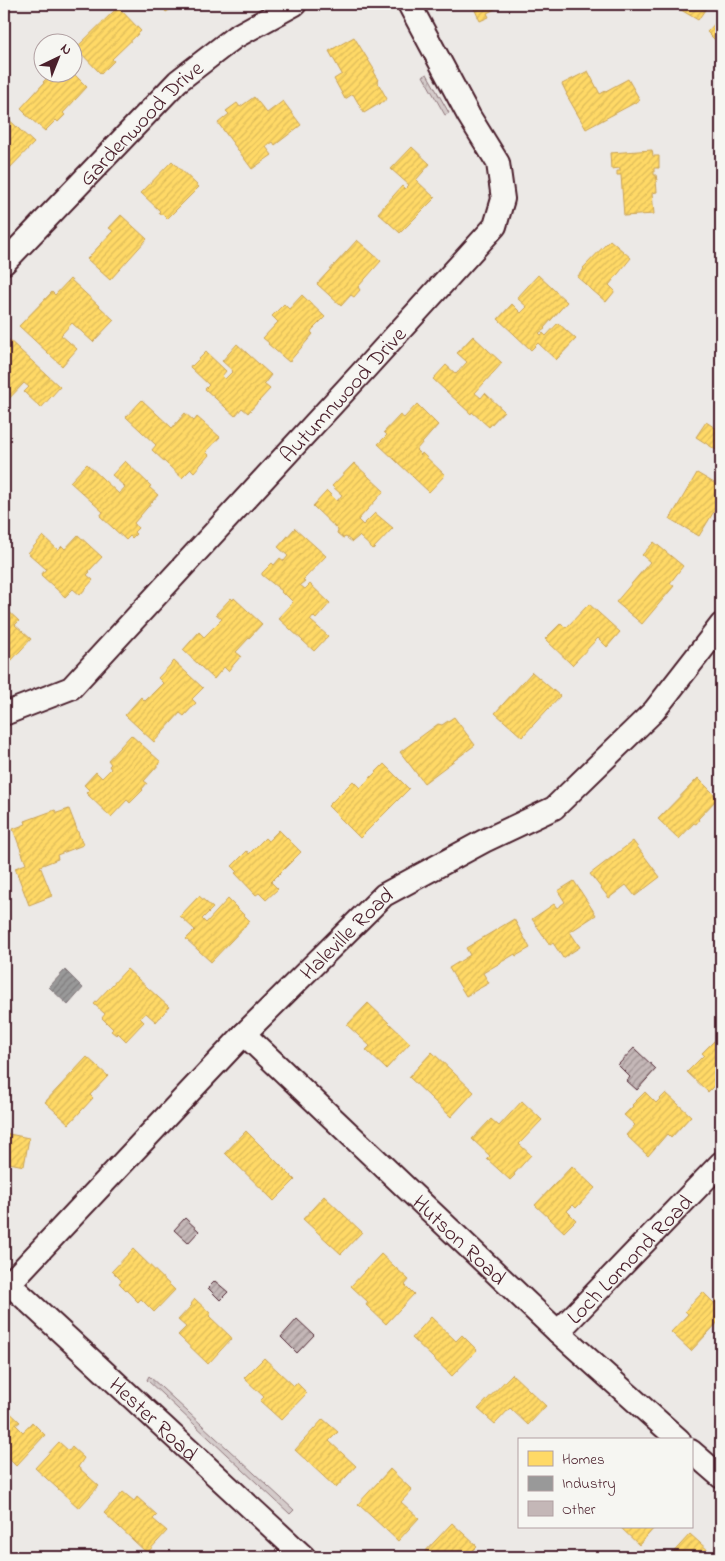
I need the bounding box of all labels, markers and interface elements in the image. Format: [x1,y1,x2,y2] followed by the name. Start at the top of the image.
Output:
[32,32,82,82] north arrow
[55,39,76,60] text: N
[72,54,211,195] street label: Gardenwood Drive
[273,320,415,471] street label: Autumnwood Drive
[294,880,399,989] street label: Haleville Road
[560,1188,702,1333] street label: Loch Lomond Road
[404,1189,512,1294] street label: Hutson Road
[101,1371,204,1470] street label: Hester Road
[518,1438,692,1528] legend
[562,1449,605,1471] text: Homes
[562,1473,616,1496] text: Industry
[562,1499,596,1521] text: Other

